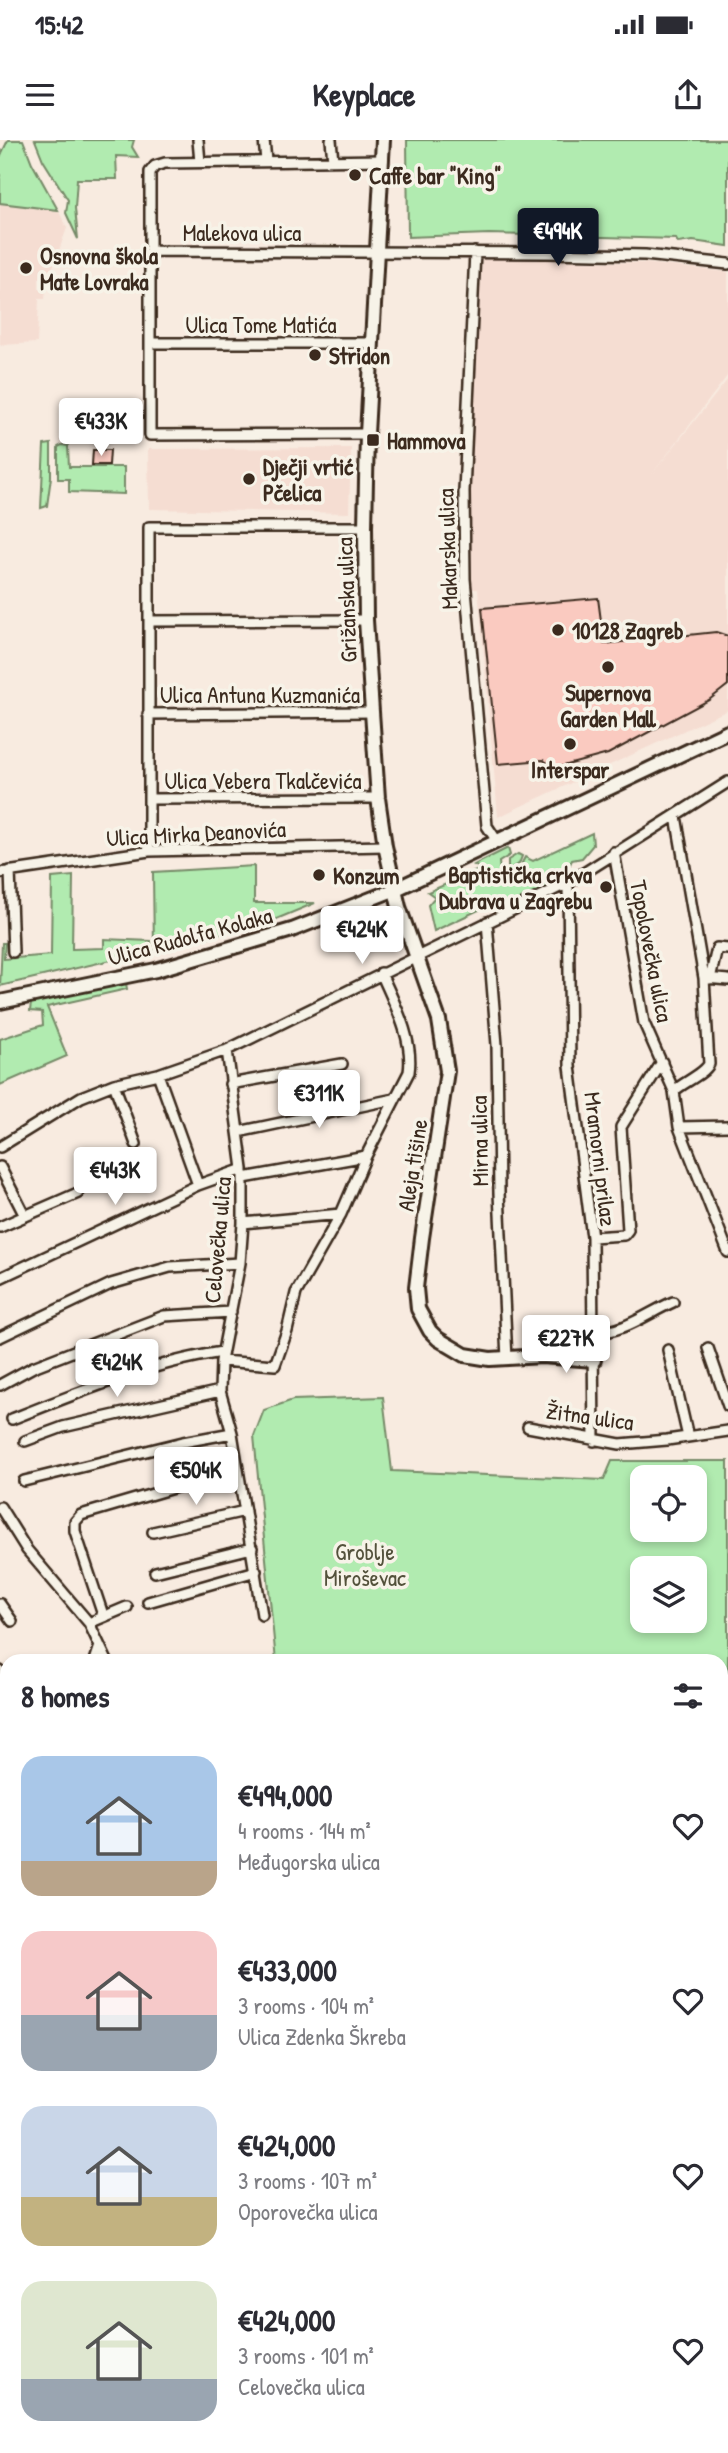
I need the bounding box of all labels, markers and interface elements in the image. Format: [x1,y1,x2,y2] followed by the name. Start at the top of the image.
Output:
[35,7,83,42] text: 15:42
[313,73,415,116] text: Keyplace
[21,76,59,114] icon: menu
[669,76,707,114] icon: share
[369,160,502,192] place label: Caffe bar "King"
[347,167,363,183] marker: Caffe bar "King"
[509,208,607,268] pin: €494K
[534,215,582,246] text: €494K
[183,217,301,248] street label: Malekova ulica
[40,240,158,297] place label: Osnovna škola Mate Lovraka
[18,260,34,276] marker: Osnovna škola Mate Lovraka
[186,309,336,340] street label: Ulica Tome Matića
[329,340,390,371] place label: Stridon
[307,347,323,363] marker: Stridon
[52,398,150,458] pin: €433K
[75,405,127,436] text: €433K
[387,425,466,456] place label: Hammova
[365,432,381,448] marker: Hammova
[263,451,354,508] place label: Dječji vrtić Pčelica
[241,471,257,487] marker: Dječji vrtić Pčelica
[429,488,465,610] street label: Makarska ulica
[328,537,364,663] street label: Grižanska ulica
[572,615,683,647] place label: 10128 Zagreb
[550,622,566,638] marker: 10128 Zagreb
[600,659,616,675] marker: Supernova Garden Mall
[560,677,657,734] place label: Supernova Garden Mall
[160,679,360,710] street label: Ulica Antuna Kuzmanića
[562,736,578,752] marker: Interspar
[531,754,609,786] place label: Interspar
[165,765,361,796] street label: Ulica Vebera Tkalčevića
[105,813,287,853] street label: Ulica Mirka Deanovića
[439,859,593,917] place label: Baptistička crkva Dubrava u Zagrebu
[333,860,400,891] place label: Konzum
[311,867,327,883] marker: Konzum
[623,877,681,1025] street label: Topolovečka ulica
[598,879,614,895] marker: Baptistička crkva Dubrava u Zagrebu
[105,899,275,973] street label: Ulica Rudolfa Kolaka
[313,906,411,966] pin: €424K
[336,913,388,944] text: €424K
[270,1070,368,1130] pin: €311K
[294,1077,344,1108] text: €311K
[577,1090,625,1228] street label: Mramorni prilaz
[463,1095,495,1187] street label: Mirna ulica
[389,1117,435,1213] street label: Aleja tišine
[66,1147,164,1207] pin: €443K
[90,1154,140,1185] text: €443K
[196,1176,238,1304] street label: Celovečka ulica
[517,1316,615,1375] pin: €227K
[538,1322,594,1353] text: €227K
[68,1340,166,1399] pin: €424K
[91,1346,143,1377] text: €424K
[544,1395,636,1437] street label: Žitna ulica
[147,1448,245,1507] pin: €504K
[170,1454,222,1485] text: €504K
[630,1465,707,1633] map controls
[630,1465,707,1542] button: locate
[324,1536,406,1593] park label: Groblje Miroševac
[630,1556,707,1633] button: layers
[21,1676,109,1716] text: 8 homes
[669,1677,707,1715] icon: filters
[238,1775,332,1815] text: €494,000
[77,1784,161,1868] icon: home
[669,1807,707,1845] icon: heart
[238,1815,371,1846] text: 4 rooms · 144 m²
[238,1846,380,1877] text: Međugorska ulica
[238,1950,337,1990] text: €433,000
[77,1959,161,2043] icon: home
[669,1982,707,2020] icon: heart
[238,1990,374,2021] text: 3 rooms · 104 m²
[238,2021,406,2052] text: Ulica Zdenka Škreba
[238,2125,335,2165] text: €424,000
[77,2134,161,2218] icon: home
[669,2157,707,2195] icon: heart
[238,2165,377,2196] text: 3 rooms · 107 m²
[238,2196,378,2227] text: Oporovečka ulica
[238,2300,335,2340] text: €424,000
[77,2309,161,2393] icon: home
[669,2332,707,2370] icon: heart
[238,2340,374,2371] text: 3 rooms · 101 m²
[238,2371,365,2402] text: Celovečka ulica

